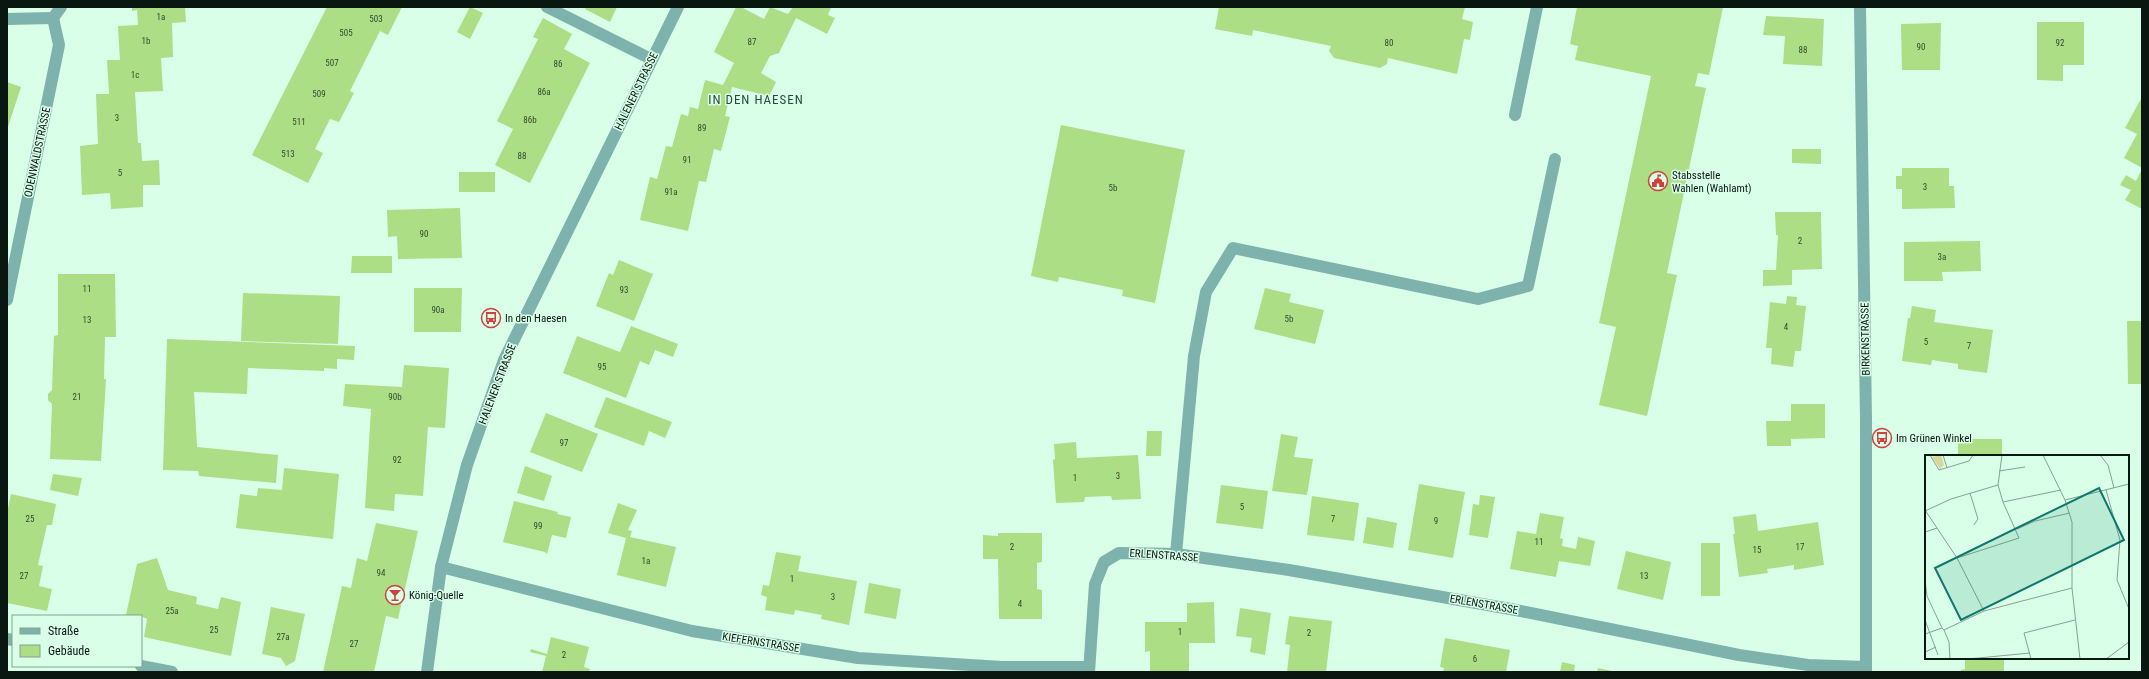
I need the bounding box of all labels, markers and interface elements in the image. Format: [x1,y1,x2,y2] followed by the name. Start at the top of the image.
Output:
[157,12,165,22] house number: 1a
[369,14,383,24] house number: 503
[339,28,353,38] house number: 505
[142,36,151,46] house number: 1b
[748,37,757,47] house number: 87
[1385,38,1393,48] house number: 80
[2056,38,2065,48] house number: 92
[1917,42,1925,52] house number: 90
[1799,45,1807,55] house number: 88
[612,50,661,132] street label: HALENER STRASSE
[325,58,339,68] house number: 507
[554,59,562,69] house number: 86
[131,70,139,80] house number: 1c
[537,87,551,97] house number: 86a
[312,89,326,99] house number: 509
[708,92,804,107] district label: IN DEN HAESEN
[22,105,53,198] street label: ODENWALDSTRASSE
[115,113,119,123] house number: 3
[523,115,537,125] house number: 86b
[292,117,306,127] house number: 511
[698,123,706,133] house number: 89
[281,149,295,159] house number: 513
[518,151,526,161] house number: 88
[683,155,691,165] house number: 91
[118,168,123,178] house number: 5
[1672,169,1752,195] place label: Stabsstelle Wahlen (Wahlamt)
[1647,170,1669,192] public building icon: Stabsstelle Wahlen (Wahlamt)
[1923,182,1927,192] house number: 3
[1109,183,1118,193] house number: 5b
[664,187,678,197] house number: 91a
[420,229,428,239] house number: 90
[1798,236,1803,246] house number: 2
[1938,252,1946,262] house number: 3a
[83,284,91,294] house number: 11
[620,285,628,295] house number: 93
[1858,302,1873,376] street label: BIRKENSTRASSE
[431,305,445,315] house number: 90a
[480,307,502,329] bus stop icon: In den Haesen
[505,312,567,325] place label: In den Haesen
[1285,314,1294,324] house number: 5b
[83,315,91,325] house number: 13
[1784,322,1789,332] house number: 4
[1924,337,1929,347] house number: 5
[1967,341,1972,351] house number: 7
[476,342,519,426] street label: HALENER STRASSE
[598,362,607,372] house number: 95
[73,392,81,402] house number: 21
[388,392,402,402] house number: 90b
[1871,427,1893,449] bus stop icon: Im Grünen Winkel
[1896,432,1972,445] place label: Im Grünen Winkel
[560,438,569,448] house number: 97
[393,455,402,465] house number: 92
[1925,455,2129,659] inset map
[1116,471,1120,481] house number: 3
[1073,473,1077,483] house number: 1
[1240,502,1245,512] house number: 5
[26,514,35,524] house number: 25
[1331,514,1336,524] house number: 7
[1434,516,1438,526] house number: 9
[534,521,542,531] house number: 99
[1535,537,1543,547] house number: 11
[1010,542,1015,552] house number: 2
[1796,542,1805,552] house number: 17
[1753,545,1762,555] house number: 15
[1129,547,1200,564] street label: ERLENSTRASSE
[642,556,650,566] house number: 1a
[377,568,386,578] house number: 94
[20,571,29,581] house number: 27
[1640,571,1648,581] house number: 13
[790,574,794,584] house number: 1
[384,584,406,606] bar icon: König-Quelle
[409,589,464,602] place label: König-Quelle
[831,592,835,602] house number: 3
[1449,592,1520,617] street label: ERLENSTRASSE
[1018,599,1023,609] house number: 4
[165,606,179,616] house number: 25a
[12,615,142,667] legend
[48,624,79,638] text: Straße
[210,625,219,635] house number: 25
[1178,627,1182,637] house number: 1
[1307,628,1312,638] house number: 2
[721,630,801,655] street label: KIEFERNSTRASSE
[276,632,290,642] house number: 27a
[350,639,359,649] house number: 27
[48,644,90,658] text: Gebäude
[562,650,567,660] house number: 2
[1473,654,1477,664] house number: 6

